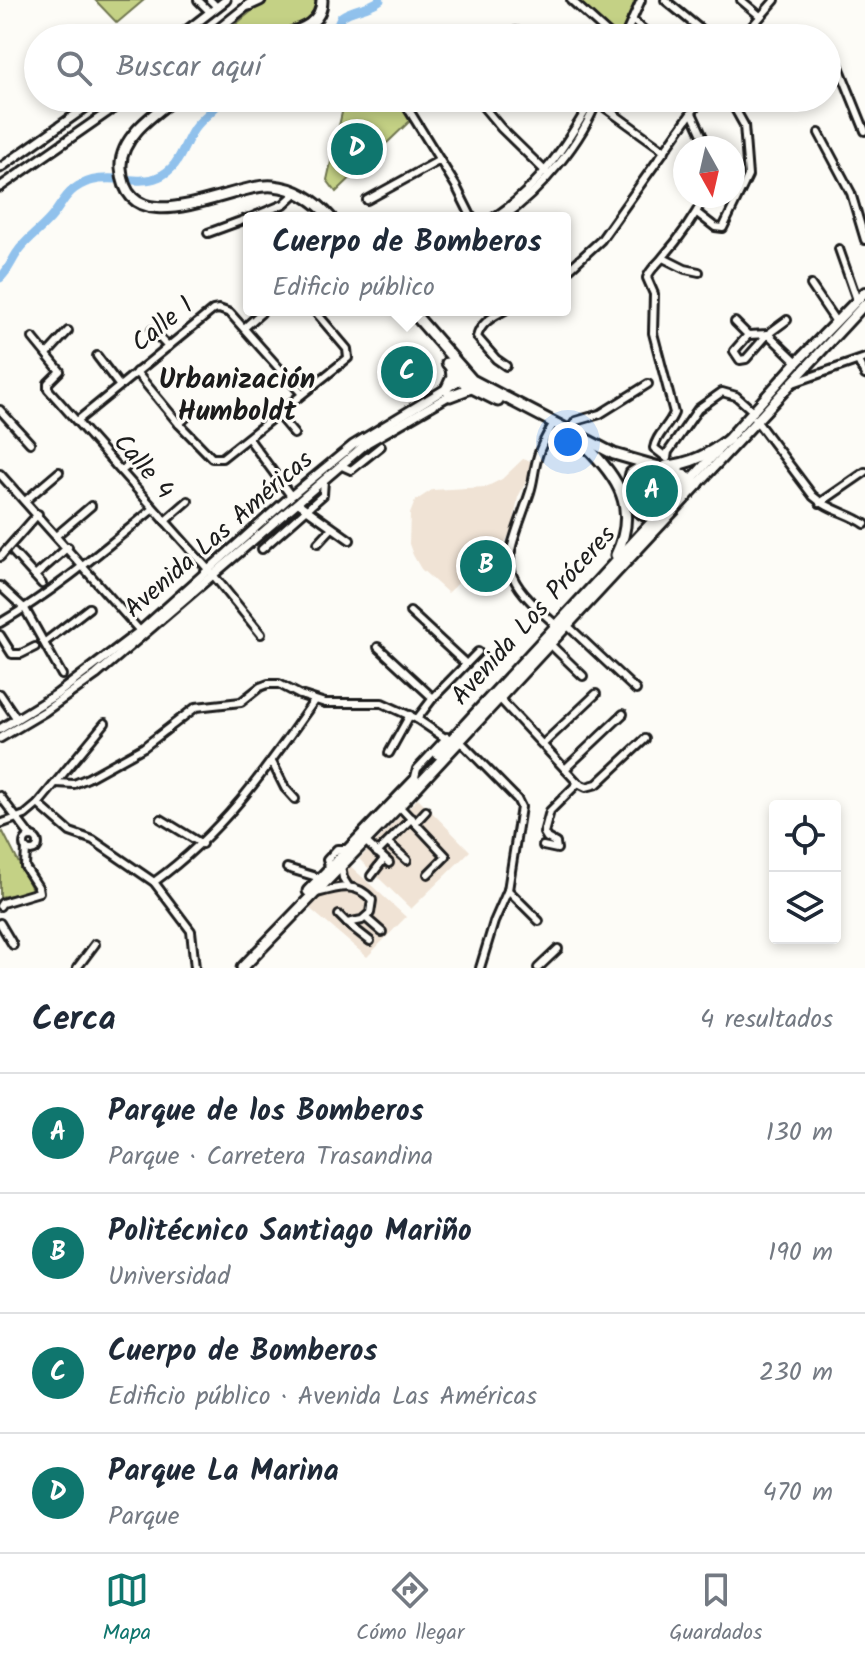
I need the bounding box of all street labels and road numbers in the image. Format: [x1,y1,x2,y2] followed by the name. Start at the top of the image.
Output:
[122,286,204,364] street label: Calle 1
[102,424,184,510] street label: Calle 4
[115,441,323,629] street label: Avenida Las Américas
[441,516,627,716] street label: Avenida Los Próceres

